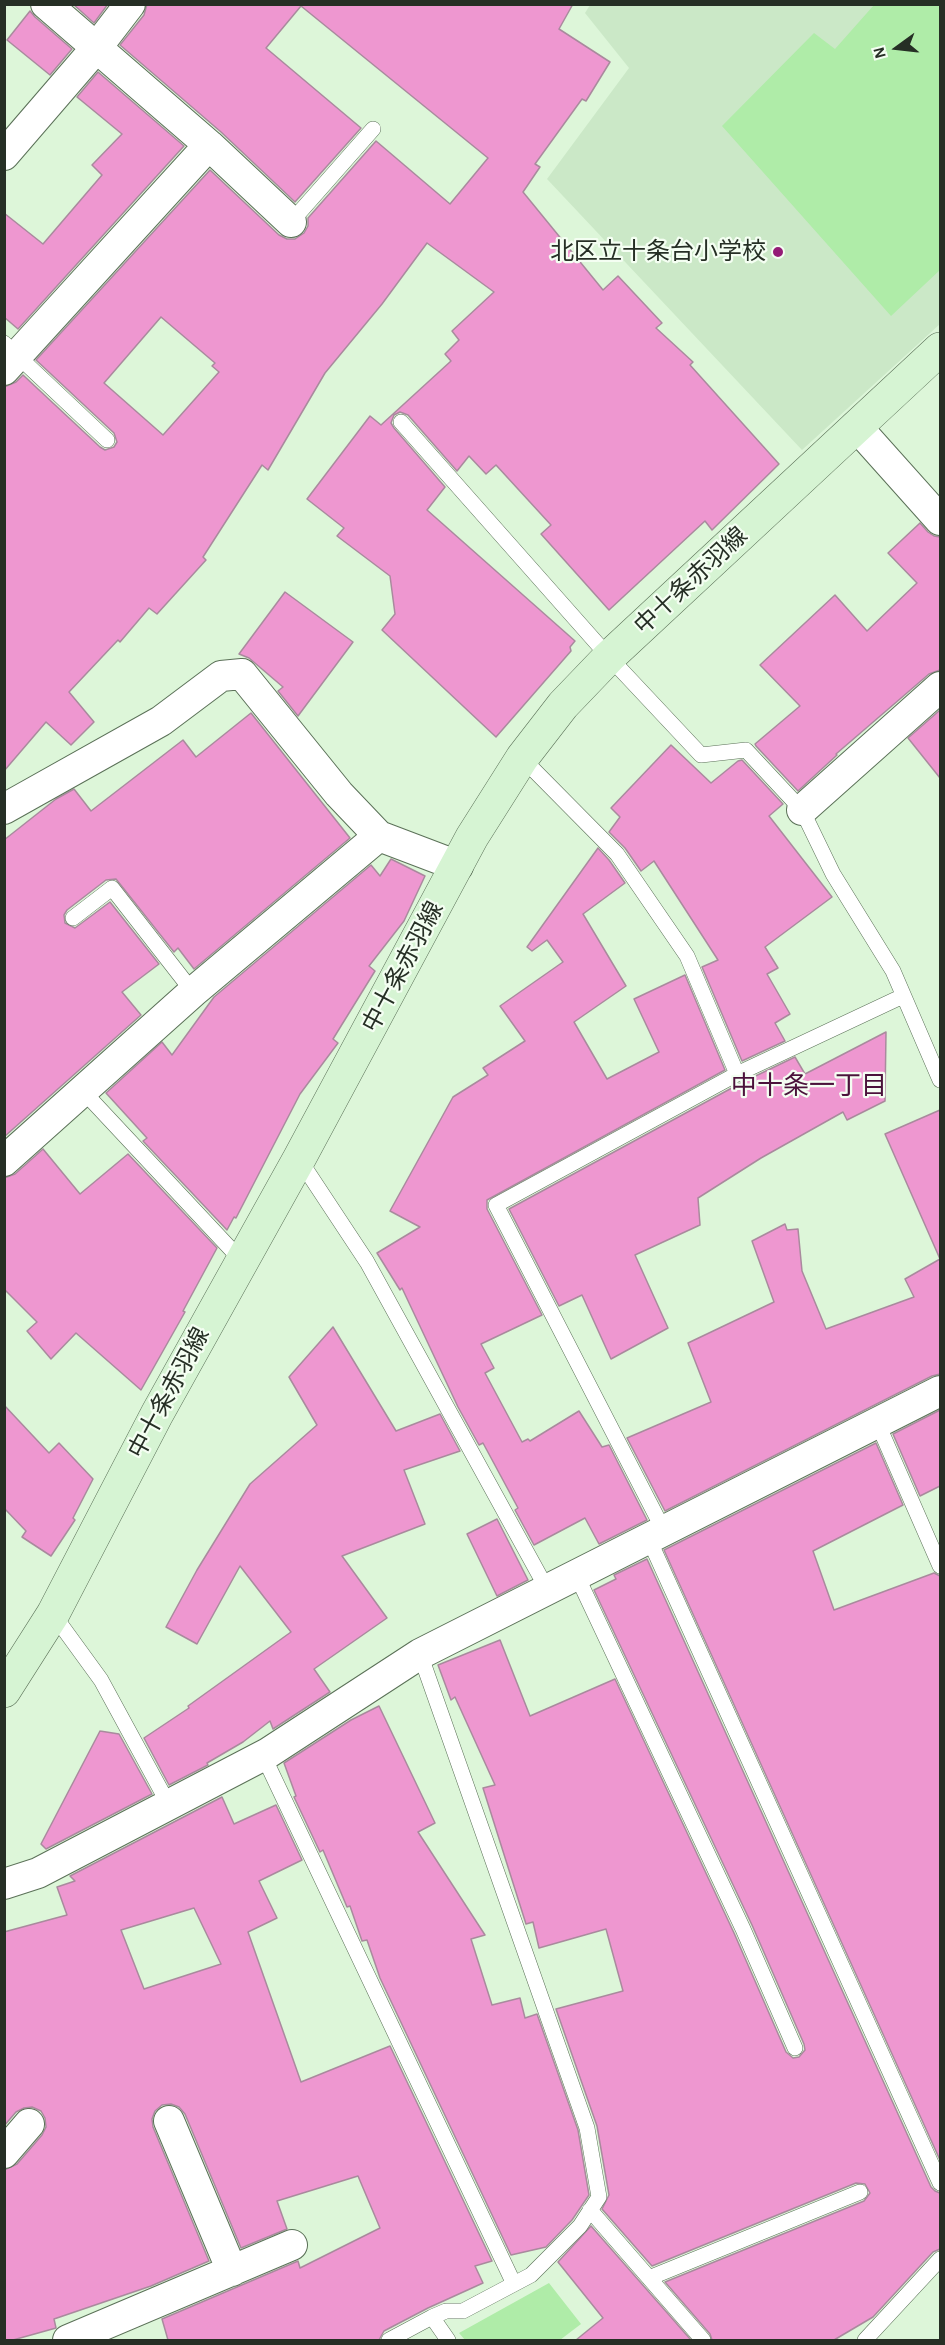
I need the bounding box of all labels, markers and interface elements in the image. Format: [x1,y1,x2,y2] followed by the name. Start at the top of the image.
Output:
[867,18,927,78] north arrow
[870,45,889,60] text: N
[550,238,766,266] place label: 北区立十条台小学校
[771,245,785,259] marker: 北区立十条台小学校
[629,521,753,641] street label: 中十条赤羽線
[356,897,450,1037] street label: 中十条赤羽線
[731,1070,887,1102] district label: 中十条一丁目
[122,1323,216,1463] street label: 中十条赤羽線

